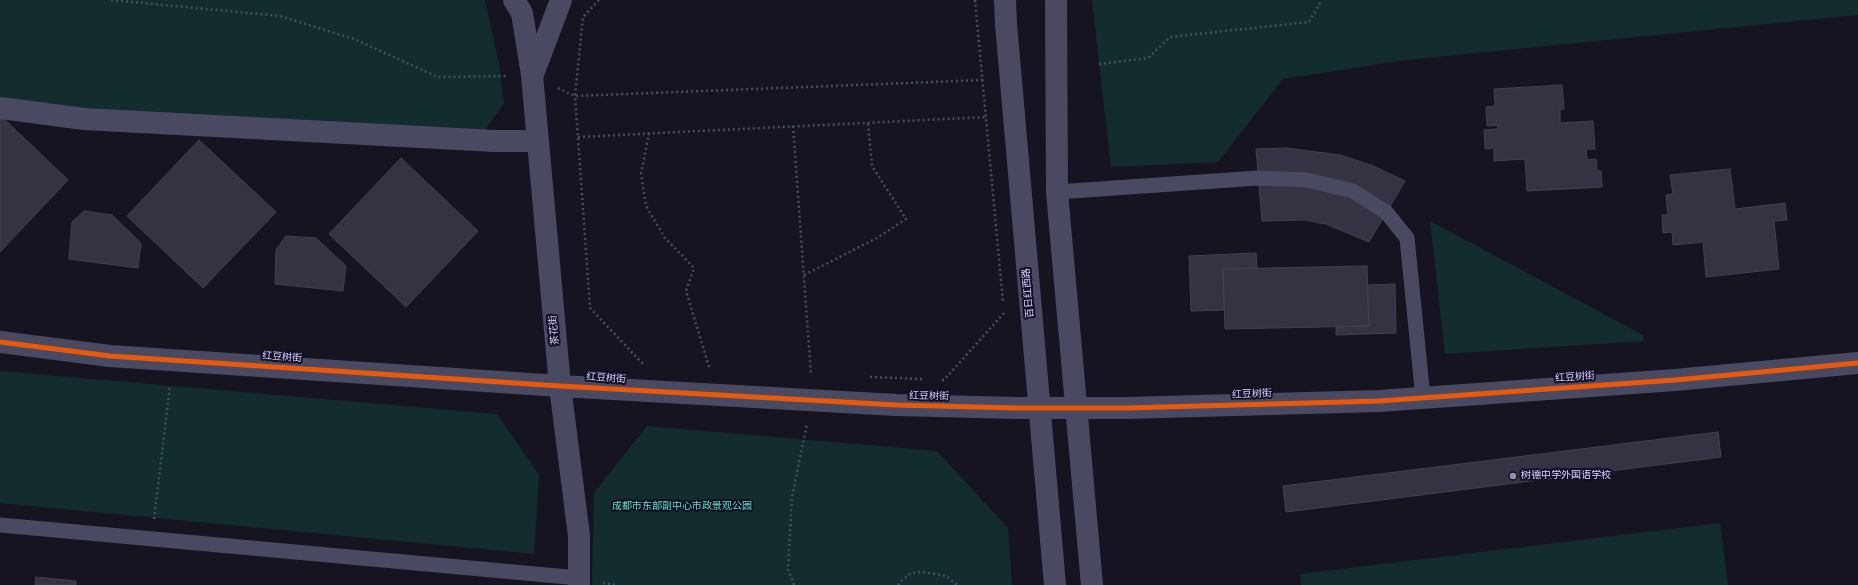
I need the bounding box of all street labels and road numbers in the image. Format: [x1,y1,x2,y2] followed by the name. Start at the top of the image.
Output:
[1021,268,1037,318] street label: 百日红西路
[548,315,562,345] street label: 茶花街
[262,351,302,365] street label: 红豆树街
[1555,371,1595,385] street label: 红豆树街
[586,372,626,386] street label: 红豆树街
[1232,388,1272,402] street label: 红豆树街
[909,391,949,403] street label: 红豆树街

